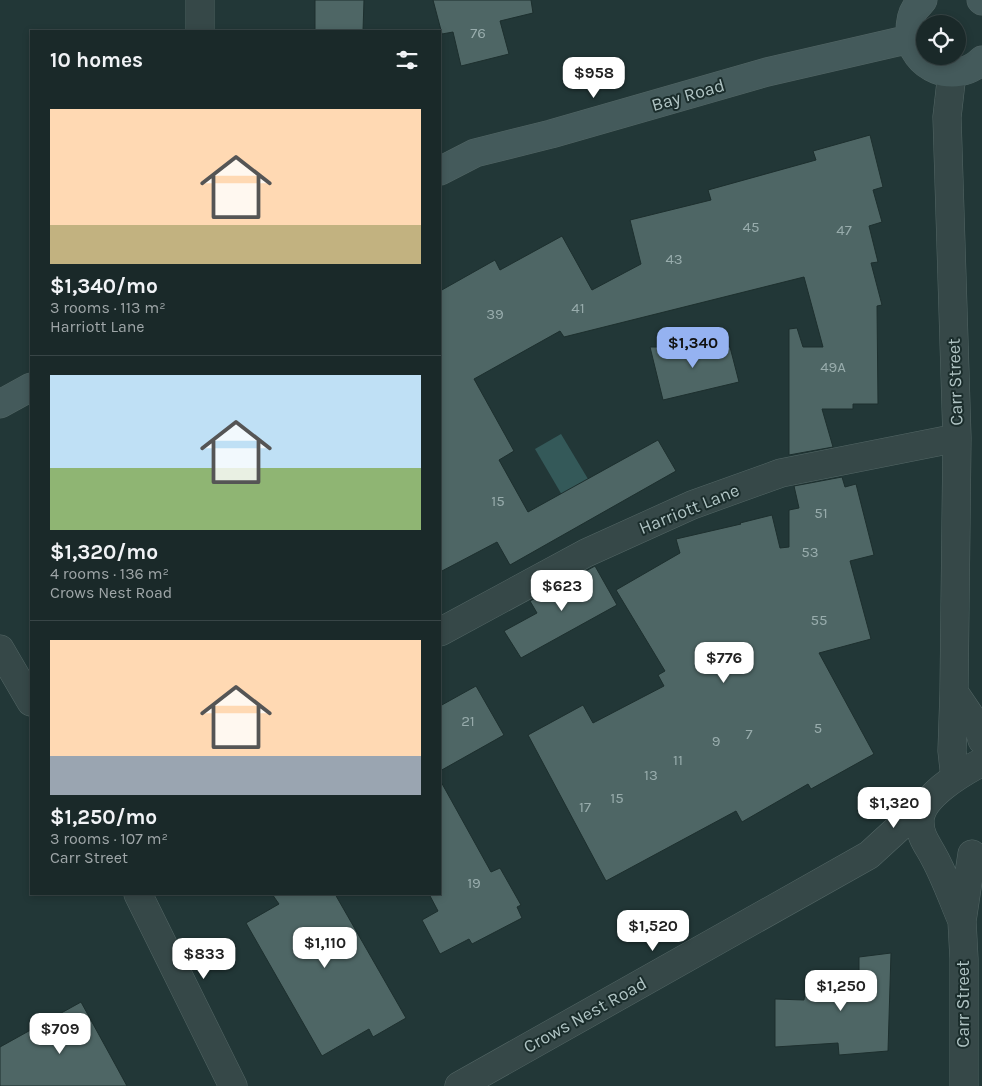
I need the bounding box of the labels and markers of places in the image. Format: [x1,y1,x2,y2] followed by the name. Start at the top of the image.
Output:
[564,56,624,99] pin: $958
[652,326,734,369] pin: $1,340
[532,570,592,612] pin: $623
[694,642,754,684] pin: $776
[853,786,935,829] pin: $1,320
[612,910,694,952] pin: $1,520
[284,926,366,969] pin: $1,110
[174,938,234,980] pin: $833
[800,970,882,1012] pin: $1,250
[30,1012,90,1055] pin: $709

